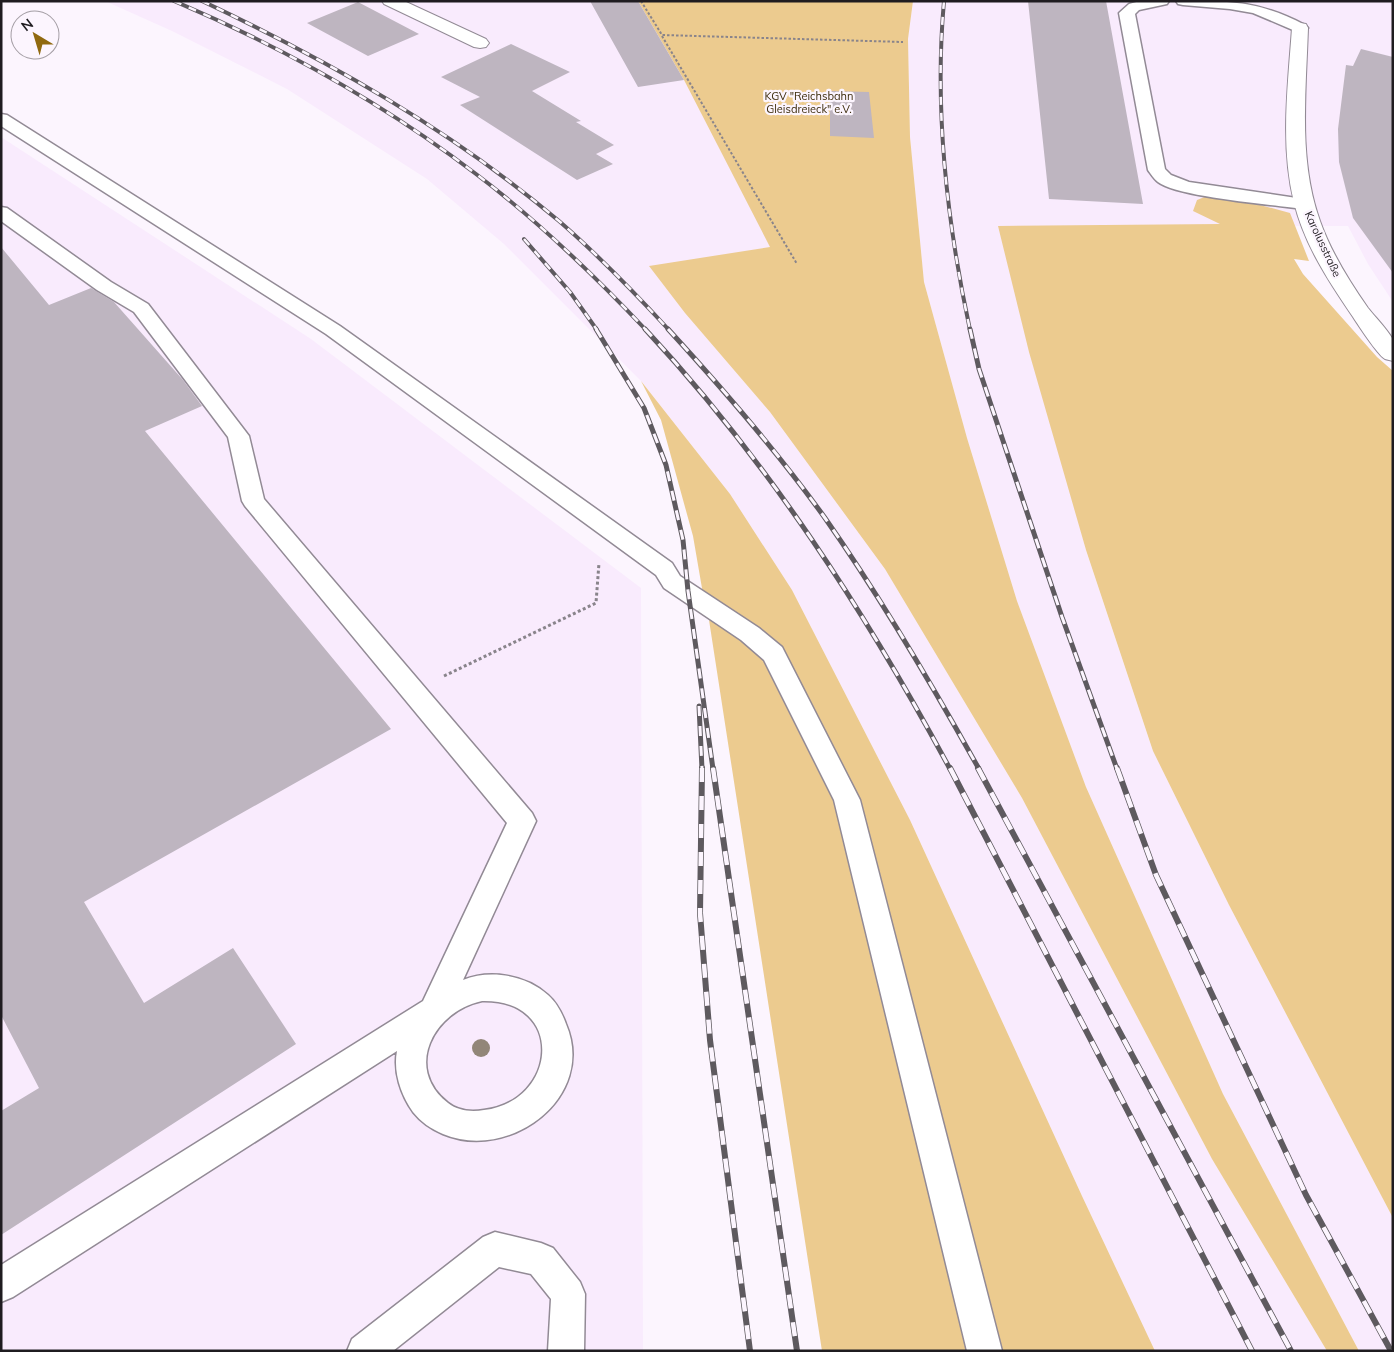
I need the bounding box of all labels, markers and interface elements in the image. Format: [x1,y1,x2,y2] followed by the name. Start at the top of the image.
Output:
[10,10,60,60] north arrow
[17,14,37,35] text: N
[765,89,853,116] park label: KGV "Reichsbahn Gleisdreieck" e.V.
[1302,209,1344,279] street label: Karolusstraße

